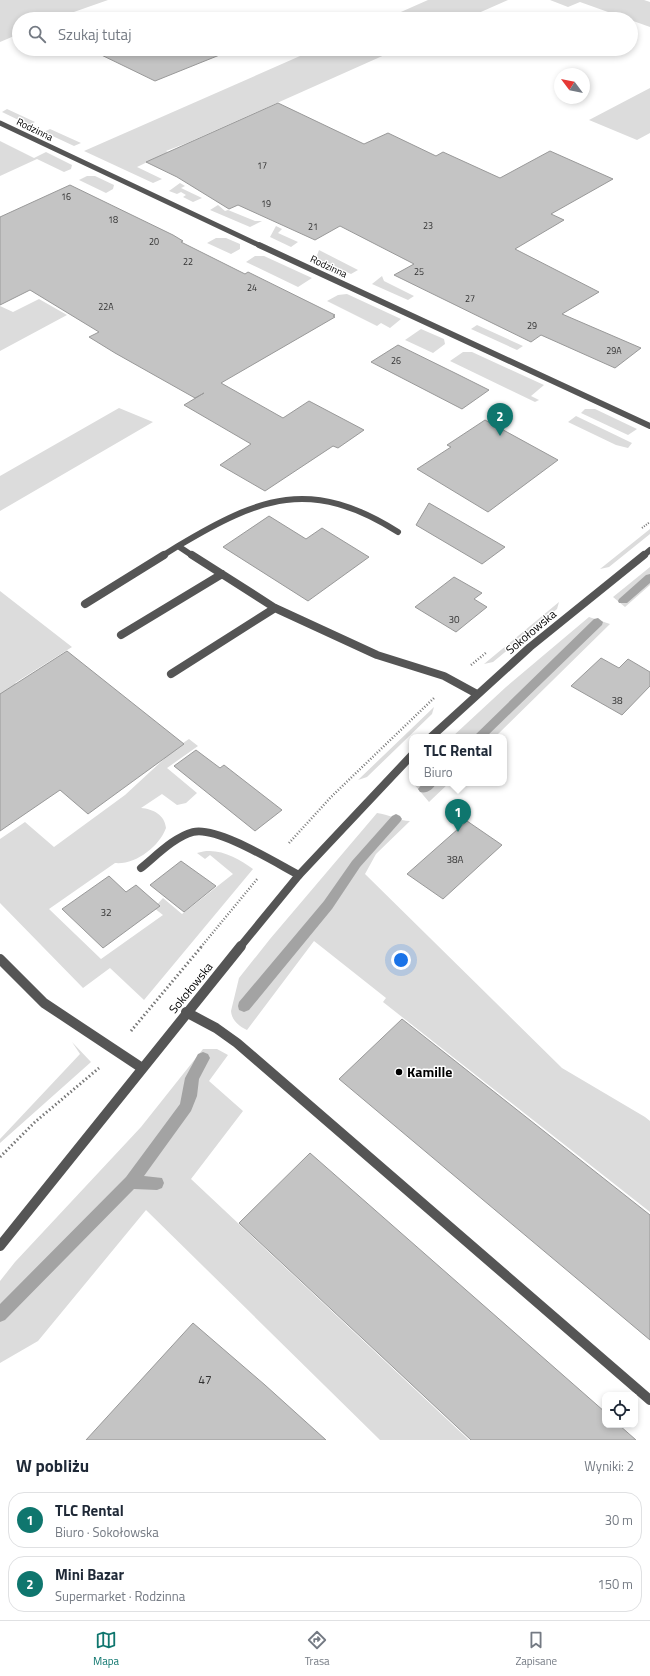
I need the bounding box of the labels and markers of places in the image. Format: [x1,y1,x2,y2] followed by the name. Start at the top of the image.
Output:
[487,403,513,436] pin: 2
[445,799,471,832] pin: 1
[407,1061,452,1082] place label: Kamille
[394,1067,404,1077] marker: Kamille

